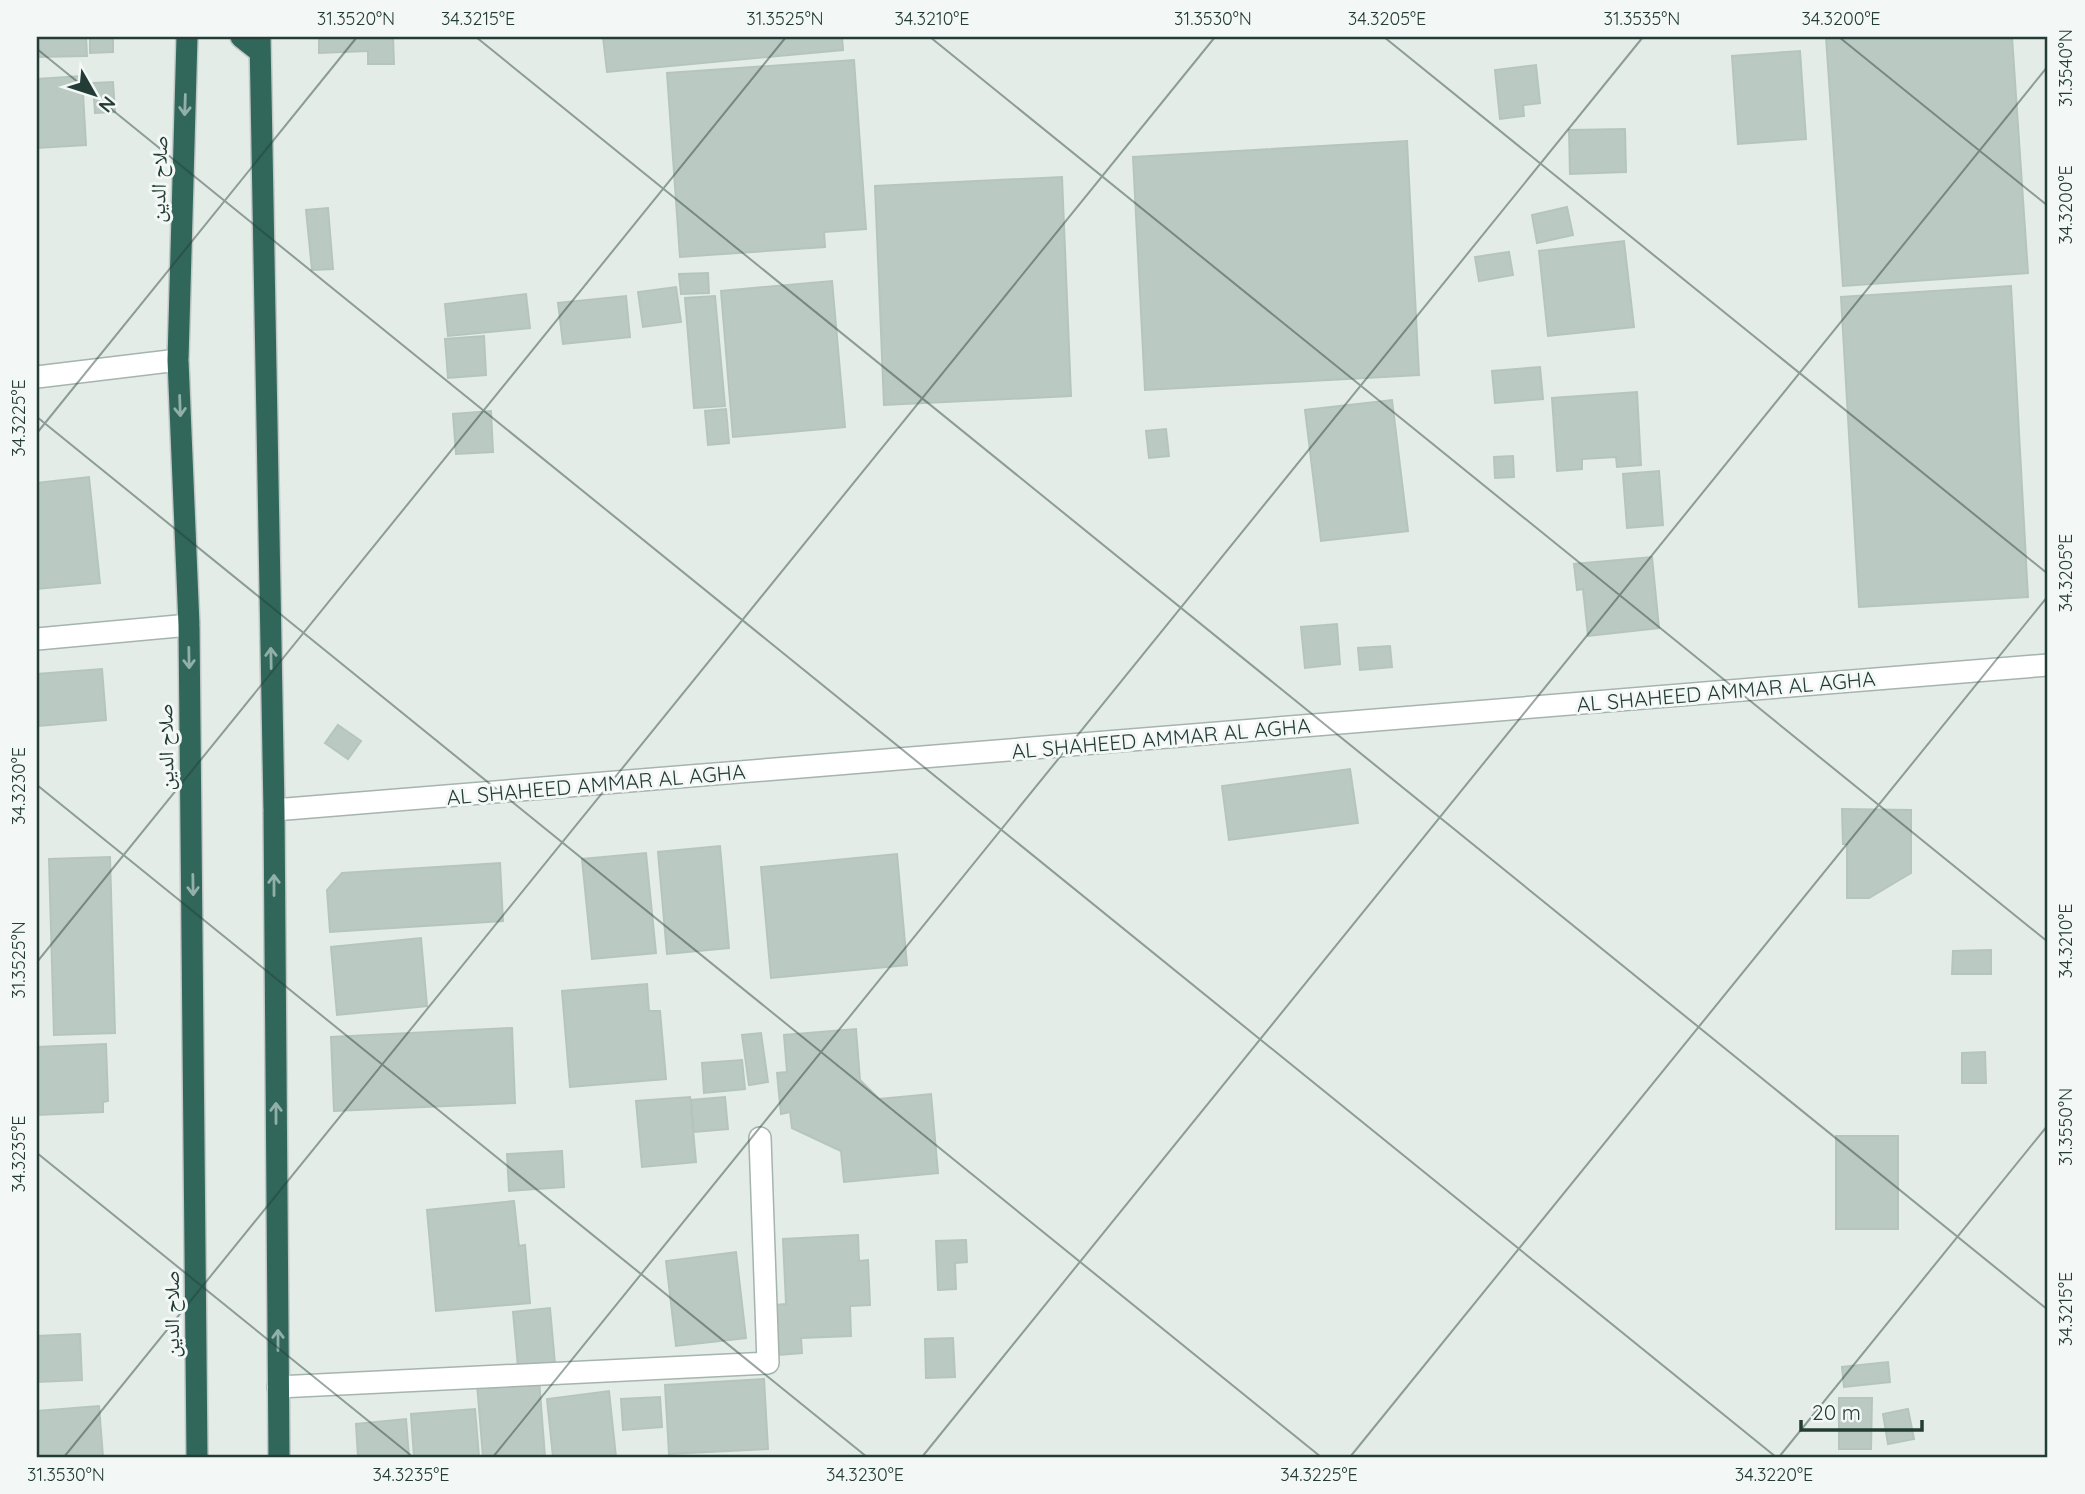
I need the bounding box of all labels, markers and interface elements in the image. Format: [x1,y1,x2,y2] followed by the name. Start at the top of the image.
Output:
[317,7,395,30] text: 31.3520°N
[441,7,515,30] text: 34.3215°E
[746,7,824,30] text: 31.3525°N
[894,7,970,30] text: 34.3210°E
[1174,7,1252,30] text: 31.3530°N
[1348,7,1426,30] text: 34.3205°E
[1604,7,1680,30] text: 31.3535°N
[1801,7,1881,30] text: 34.3200°E
[2054,29,2077,107] text: 31.3540°N
[60,60,130,130] north arrow
[93,92,121,118] text: N
[179,93,192,116] one-way arrow
[143,135,174,223] street label: صلاح الدين
[2054,165,2077,245] text: 34.3200°E
[7,379,30,457] text: 34.3225°E
[174,394,187,417] one-way arrow
[2054,534,2077,612] text: 34.3205°E
[183,646,196,669] one-way arrow
[264,646,278,669] one-way arrow
[1575,665,1876,717] street label: AL SHAHEED AMMAR AL AGHA
[151,703,180,791] street label: صلاح الدين
[1010,712,1311,764] street label: AL SHAHEED AMMAR AL AGHA
[7,747,30,825] text: 34.3230°E
[445,758,746,810] street label: AL SHAHEED AMMAR AL AGHA
[186,873,200,896] one-way arrow
[268,874,281,897] one-way arrow
[2054,903,2077,979] text: 34.3210°E
[7,921,30,999] text: 31.3525°N
[2054,1088,2077,1166] text: 31.3550°N
[269,1101,283,1124] one-way arrow
[7,1115,30,1193] text: 34.3235°E
[158,1270,185,1358] street label: صلاح الدين
[2054,1272,2077,1346] text: 34.3215°E
[271,1329,285,1352] one-way arrow
[1801,1389,1922,1433] scale bar
[1812,1399,1861,1425] text: 20 m
[27,1463,105,1486] text: 31.3530°N
[372,1463,450,1486] text: 34.3235°E
[826,1463,904,1486] text: 34.3230°E
[1280,1463,1358,1486] text: 34.3225°E
[1735,1463,1813,1486] text: 34.3220°E

